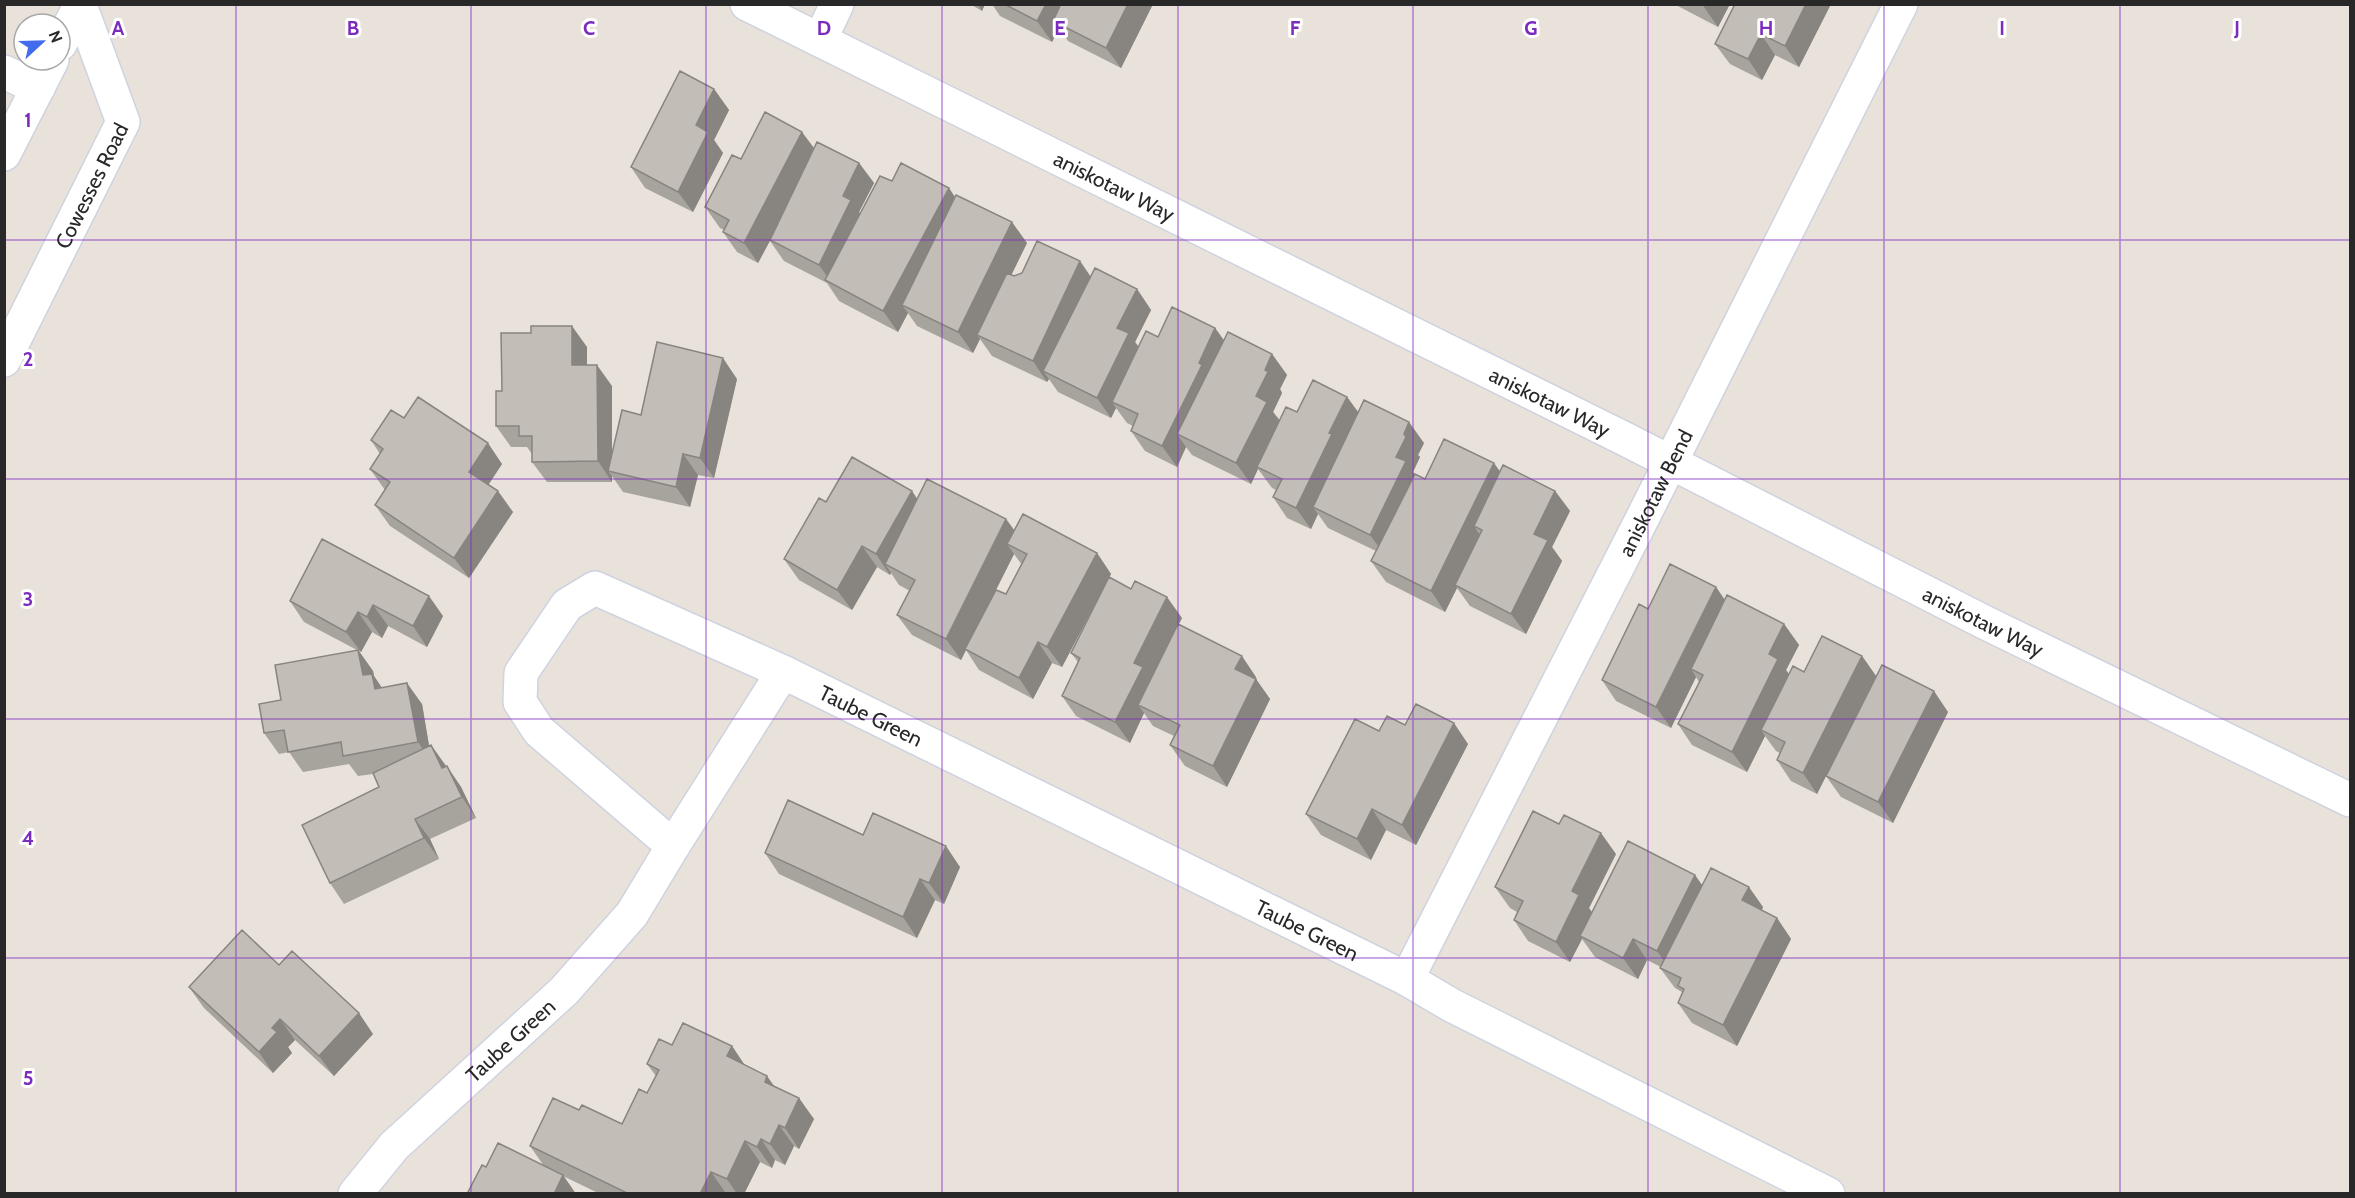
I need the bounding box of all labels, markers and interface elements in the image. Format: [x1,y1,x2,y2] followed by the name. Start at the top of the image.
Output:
[12,12,72,72] north arrow
[112,16,125,40] text: A
[347,16,359,40] text: B
[583,16,595,40] text: C
[817,16,831,40] text: D
[1054,16,1066,40] text: E
[1290,16,1301,40] text: F
[1524,16,1538,40] text: G
[1759,16,1773,40] text: H
[1999,16,2005,40] text: I
[2233,16,2240,40] text: J
[45,28,66,45] text: N
[24,108,32,132] text: 1
[49,119,133,253] street label: Cowesses Road
[1050,146,1179,227] street label: aniskotaw Way
[23,347,33,371] text: 2
[1485,361,1615,442] street label: aniskotaw Way
[1613,425,1698,560] street label: aniskotaw Bend
[1919,581,2048,662] street label: aniskotaw Way
[23,587,33,611] text: 3
[815,679,927,751] street label: Taube Green
[22,826,34,850] text: 4
[1251,894,1363,966] street label: Taube Green
[460,993,560,1087] street label: Taube Green
[23,1066,33,1090] text: 5

